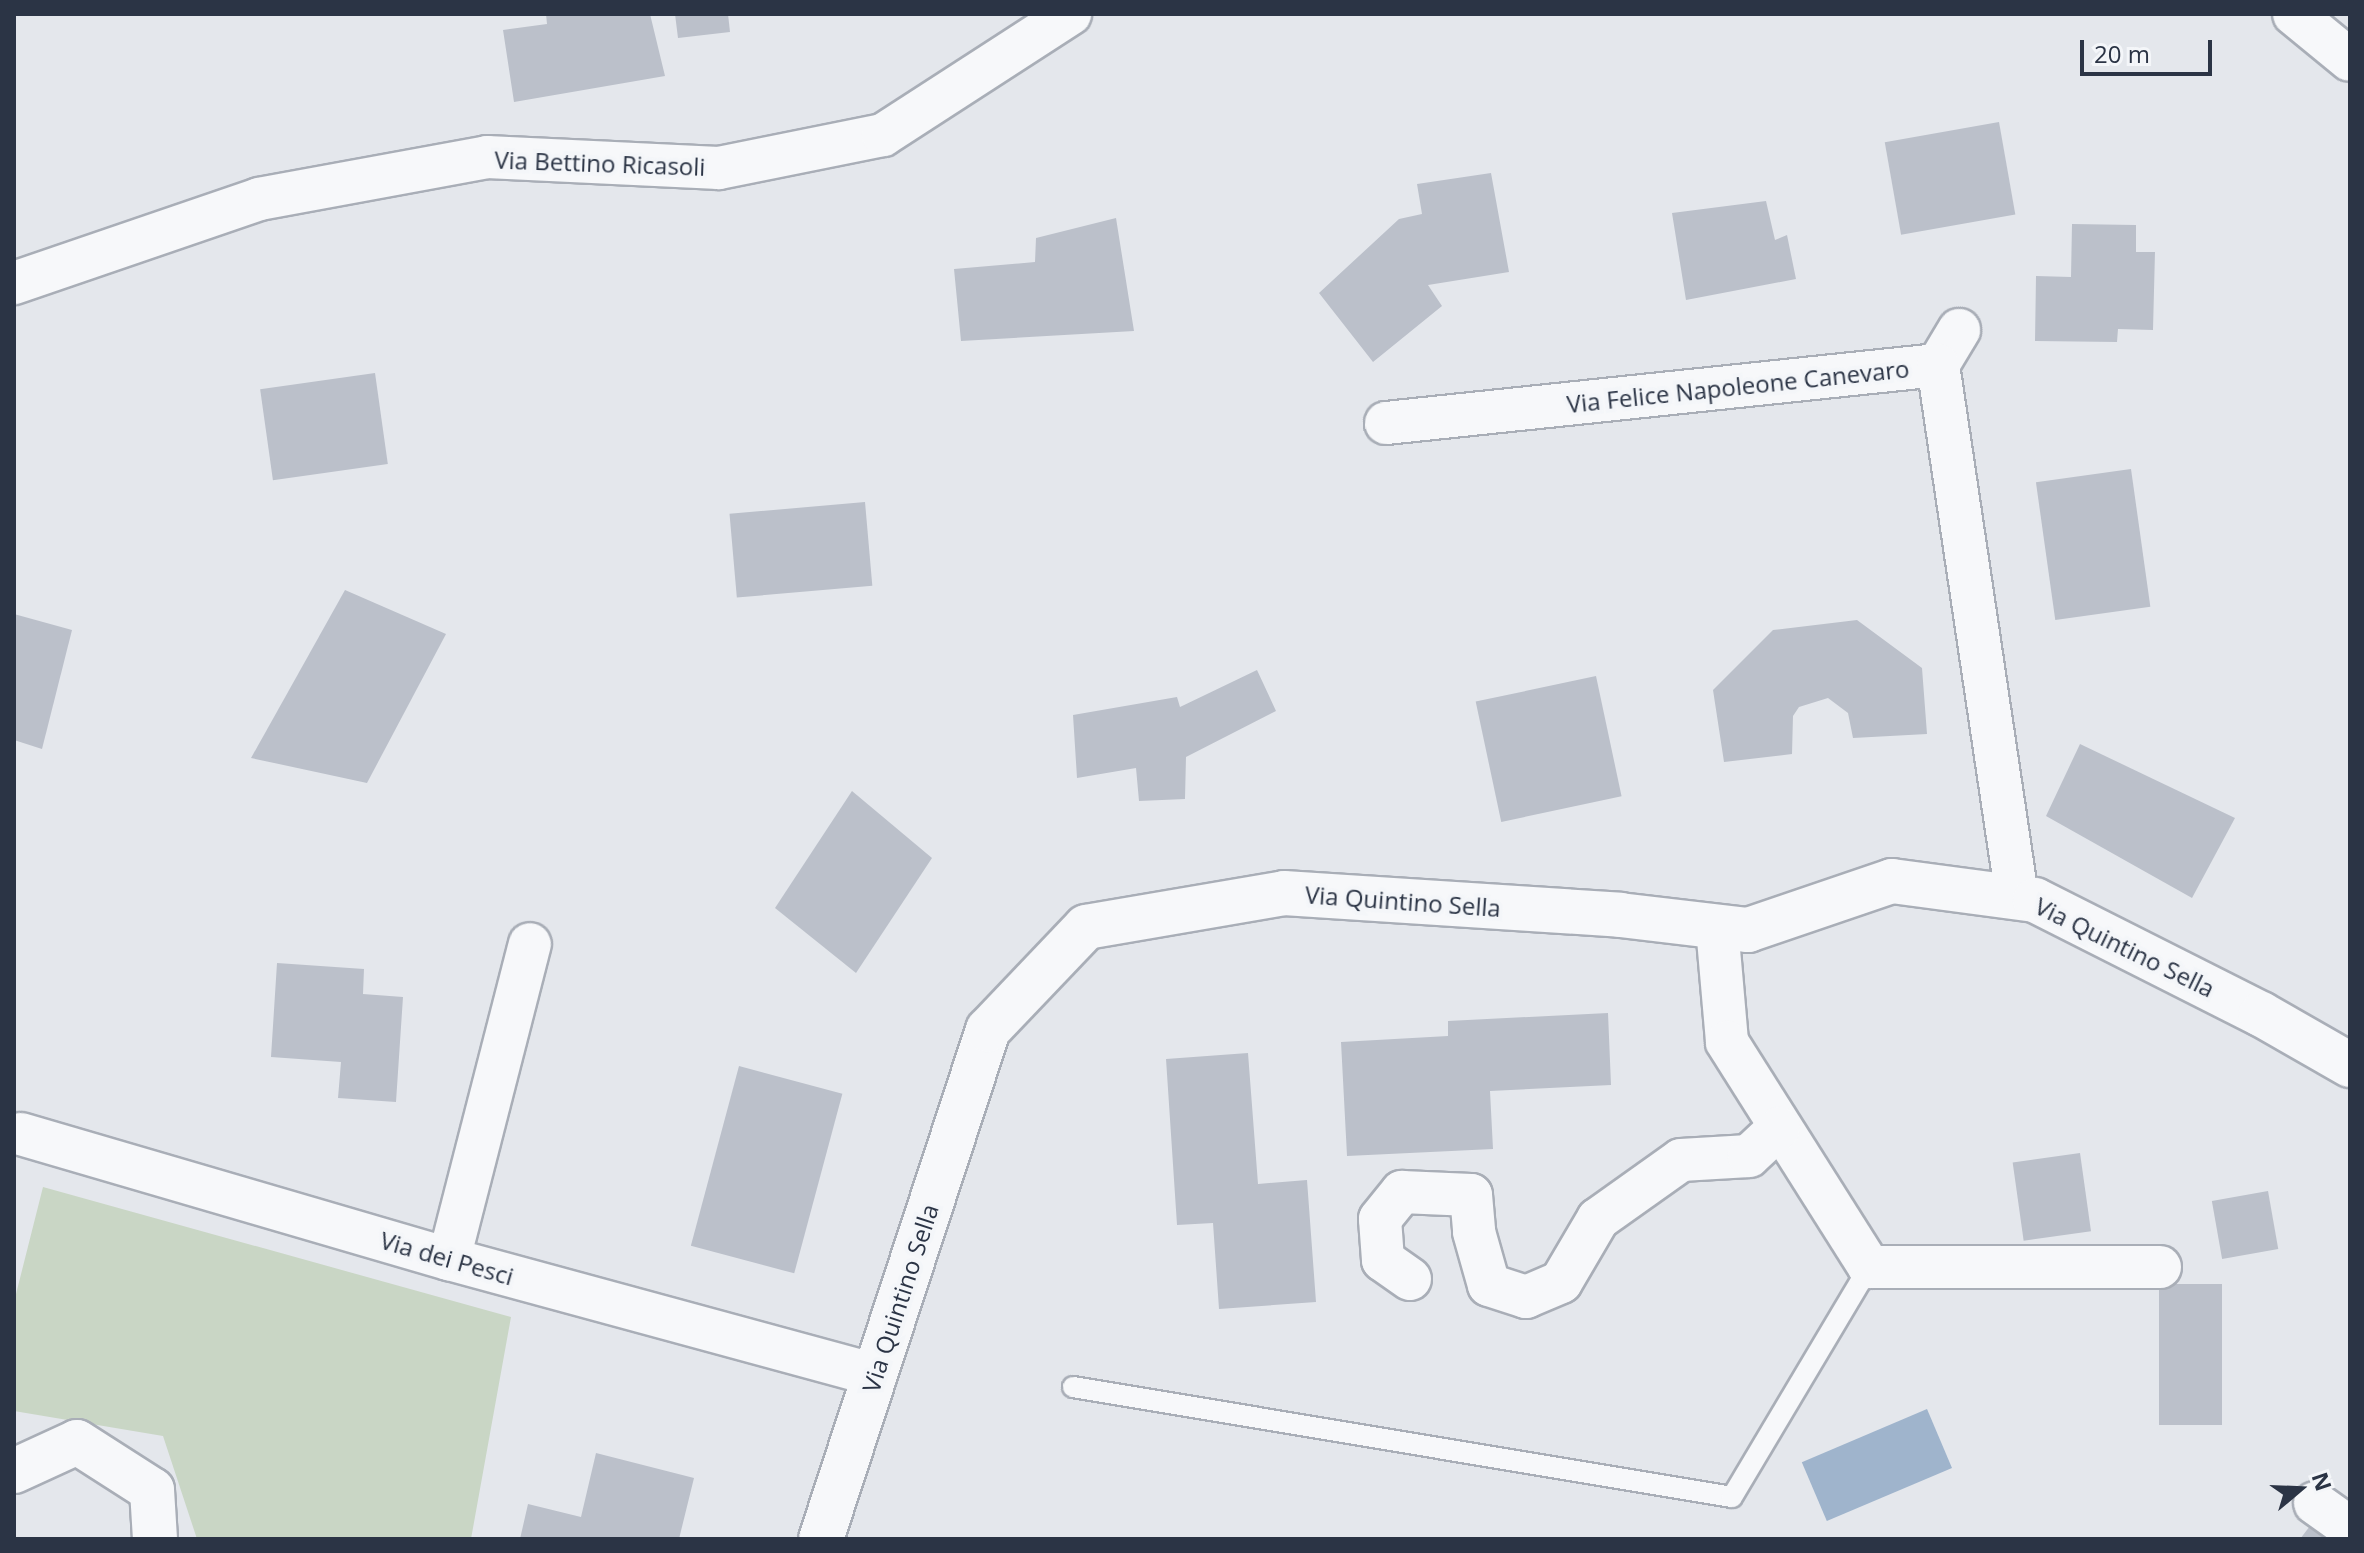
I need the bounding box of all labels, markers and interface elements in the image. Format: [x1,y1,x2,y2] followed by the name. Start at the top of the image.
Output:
[2084,24,2216,74] scale bar
[2094,37,2150,70] text: 20 m
[494,145,706,181] street label: Via Bettino Ricasoli
[1565,354,1911,418] street label: Via Felice Napoleone Canevaro
[1304,880,1502,922] street label: Via Quintino Sella
[2031,891,2219,1003] street label: Via Quintino Sella
[856,1200,944,1396] street label: Via Quintino Sella
[377,1225,517,1291] street label: Via dei Pesci
[2260,1449,2340,1529] north arrow
[2306,1468,2340,1495] text: N

